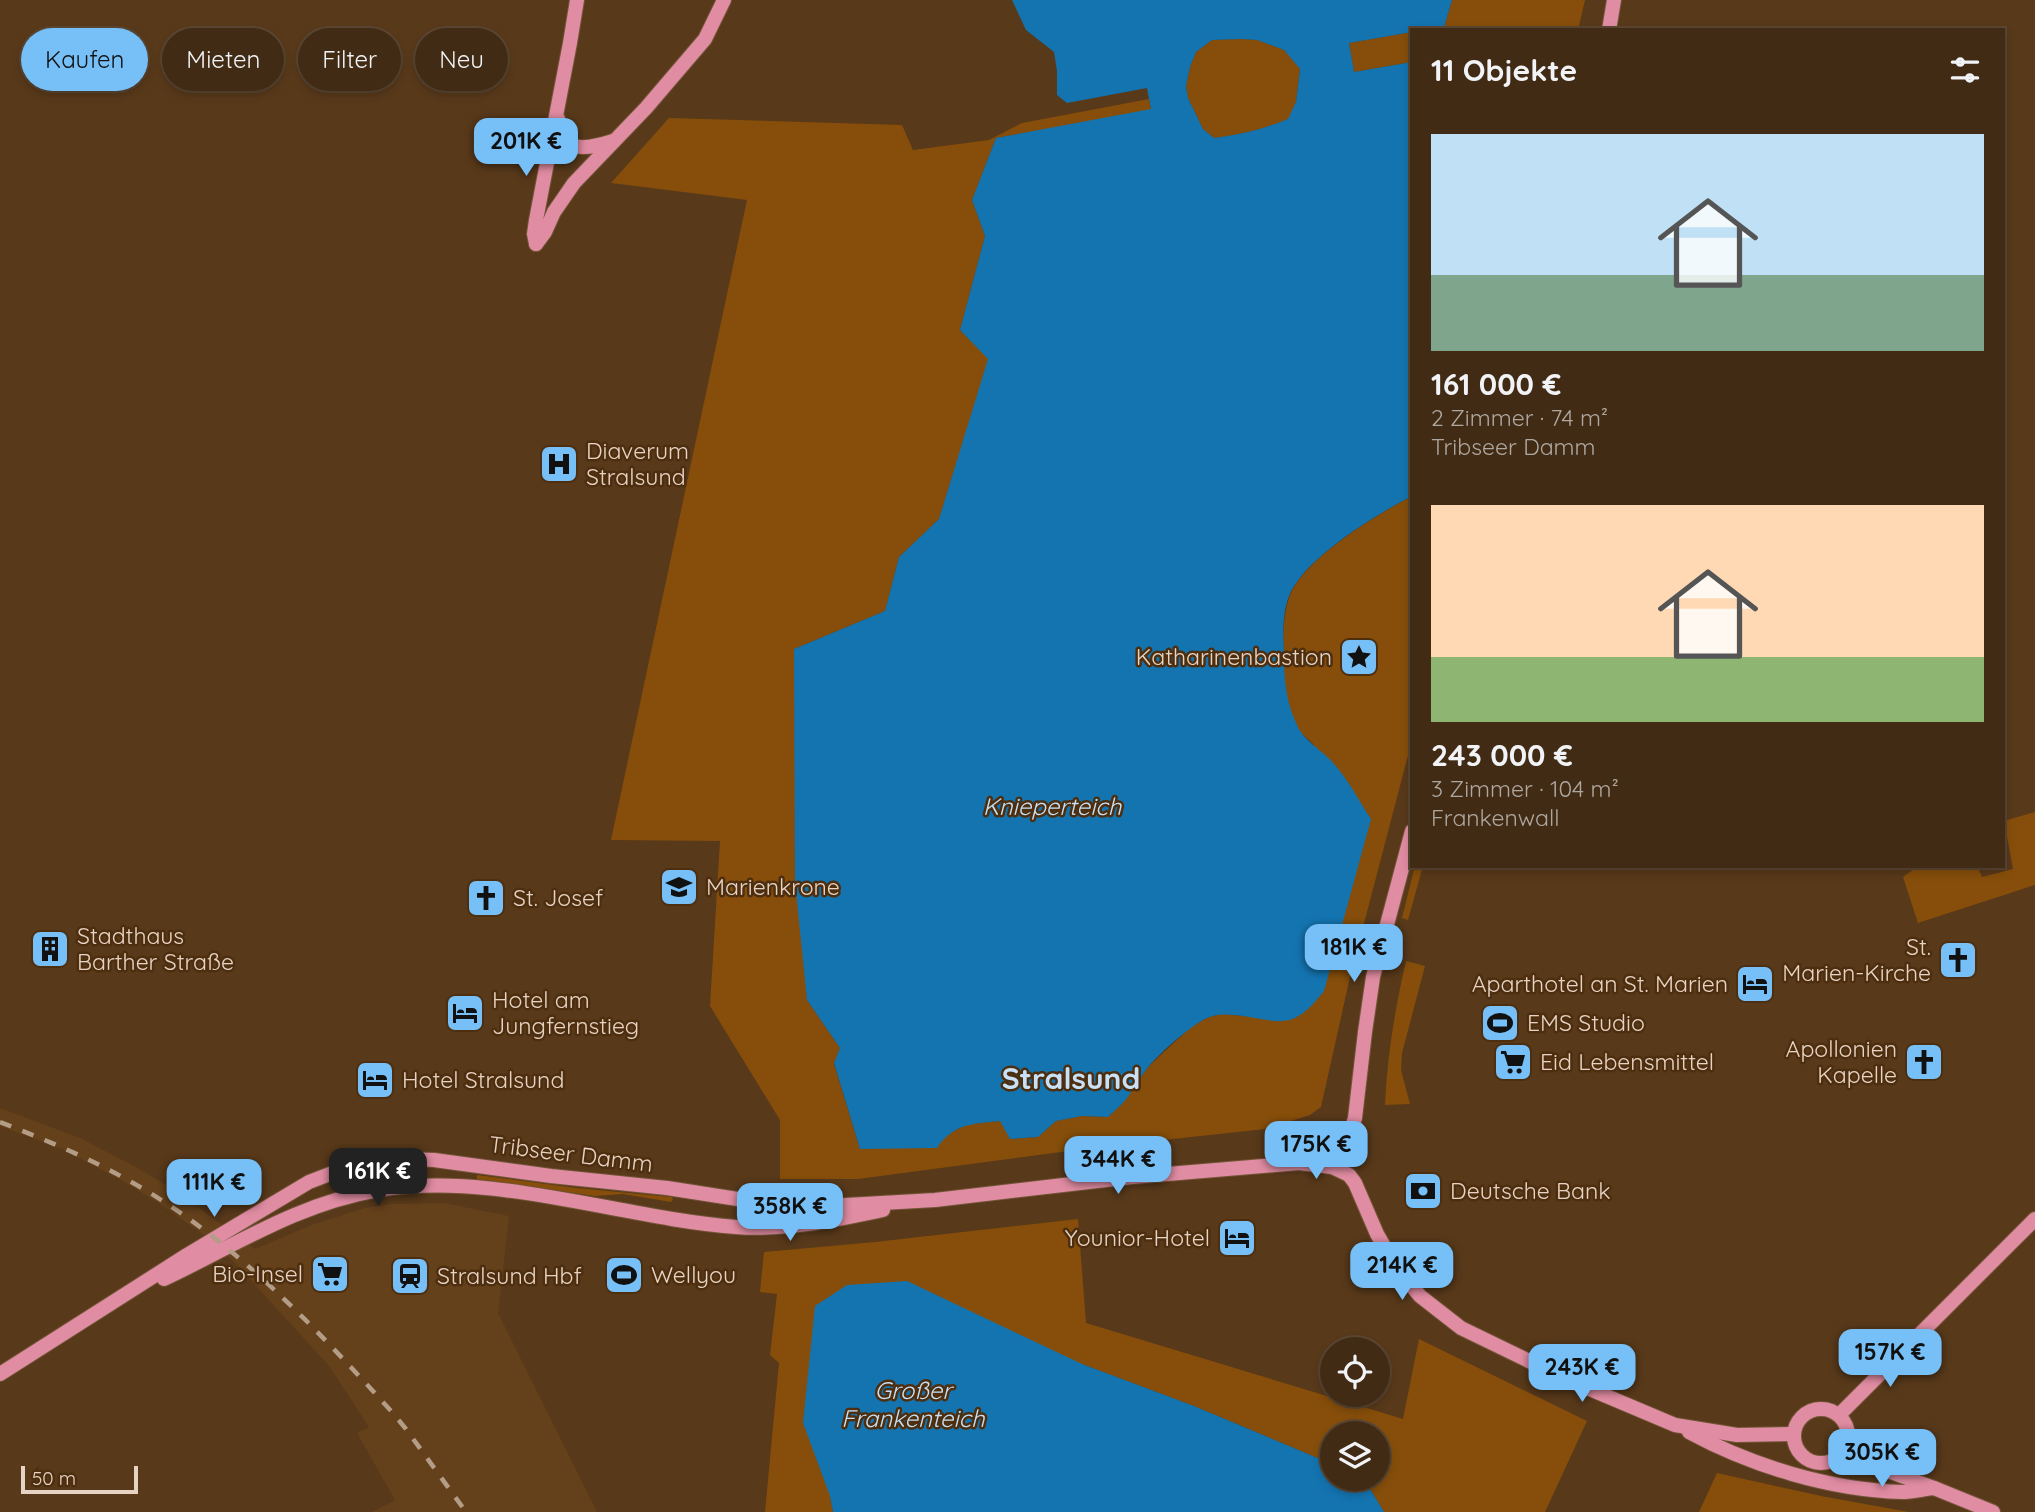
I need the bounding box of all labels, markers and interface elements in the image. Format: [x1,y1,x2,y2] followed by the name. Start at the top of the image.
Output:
[21,28,148,91] chip: Kaufen
[162,28,284,91] chip: Mieten
[298,28,401,91] chip: Filter
[415,28,508,91] chip: Neu
[1431,51,1577,89] text: 11 Objekte
[1946,51,1984,89] icon: filters
[469,118,583,178] pin: 201K €
[490,126,562,155] text: 201K €
[1645,180,1771,306] icon: home
[1431,365,1561,403] text: 161 000 €
[1431,403,1608,432] text: 2 Zimmer · 74 m²
[1431,432,1596,461] text: Tribseer Damm
[586,436,689,491] place label: Diaverum Stralsund
[538,443,580,485] hospital icon: Diaverum Stralsund
[1645,551,1771,677] icon: home
[1338,636,1380,678] place icon: Katharinenbastion
[1136,642,1332,671] place label: Katharinenbastion
[1431,736,1573,774] text: 243 000 €
[1431,774,1619,803] text: 3 Zimmer · 104 m²
[983,791,1122,821] water label: Knieperteich
[1431,803,1560,832] text: Frankenwall
[658,866,700,908] school or university icon: Marienkrone
[706,872,840,901] place label: Marienkrone
[465,877,507,919] church icon: St. Josef
[513,883,603,912] place label: St. Josef
[77,921,234,976] place label: Stadthaus Barther Straße
[1297,925,1411,984] pin: 181K €
[29,928,71,970] building icon: Stadthaus Barther Straße
[1321,932,1387,961] text: 181K €
[1782,932,1931,987] place label: St. Marien-Kirche
[1937,939,1979,981] church icon: St. Marien-Kirche
[1734,963,1776,1005] hotel icon: Aparthotel an St. Marien
[1472,969,1728,998] place label: Aparthotel an St. Marien
[492,985,639,1040] place label: Hotel am Jungfernstieg
[444,992,486,1034] hotel icon: Hotel am Jungfernstieg
[1479,1002,1521,1044] sports icon: EMS Studio
[1527,1008,1645,1037] place label: EMS Studio
[1786,1034,1897,1089] place label: Apollonien Kapelle
[1492,1041,1534,1083] supermarket icon: Eid Lebensmittel
[1903,1041,1945,1083] church icon: Apollonien Kapelle
[1540,1047,1714,1076] place label: Eid Lebensmittel
[354,1059,396,1101] hotel icon: Hotel Stralsund
[1002,1059,1140,1097] district label: Stralsund
[402,1065,564,1094] place label: Hotel Stralsund
[1259,1122,1373,1181] pin: 175K €
[488,1129,655,1178] street label: Tribseer Damm
[1281,1129,1351,1158] text: 175K €
[1061,1136,1175,1196] pin: 344K €
[1080,1144,1156,1173] text: 344K €
[321,1148,435,1208] pin: 161K €
[345,1156,411,1185] text: 161K €
[157,1160,271,1219] pin: 111K €
[183,1167,245,1196] text: 111K €
[1402,1170,1444,1212] bank icon: Deutsche Bank
[1450,1176,1611,1205] place label: Deutsche Bank
[733,1184,847,1243] pin: 358K €
[753,1191,827,1220] text: 358K €
[1216,1217,1258,1259] hotel icon: Younior-Hotel
[1065,1223,1210,1252] place label: Younior-Hotel
[1345,1242,1459,1302] pin: 214K €
[1366,1250,1438,1279] text: 214K €
[309,1253,351,1295] supermarket icon: Bio-Insel
[603,1254,645,1296] sports icon: Wellyou
[389,1255,431,1297] station icon: Stralsund Hbf
[212,1259,303,1288] place label: Bio-Insel
[651,1260,736,1289] place label: Wellyou
[437,1261,582,1290] place label: Stralsund Hbf
[1833,1330,1947,1389] pin: 157K €
[1320,1337,1390,1491] map controls
[1320,1337,1390,1407] button: locate
[1855,1337,1925,1366] text: 157K €
[1525,1344,1639,1404] pin: 243K €
[1545,1352,1619,1381] text: 243K €
[841,1375,985,1433] water label: Großer Frankenteich
[1320,1421,1390,1491] button: layers
[1825,1430,1939,1489] pin: 305K €
[1844,1437,1920,1466] text: 305K €
[21,1463,138,1495] scale bar
[32,1466,76,1490] text: 50 m

